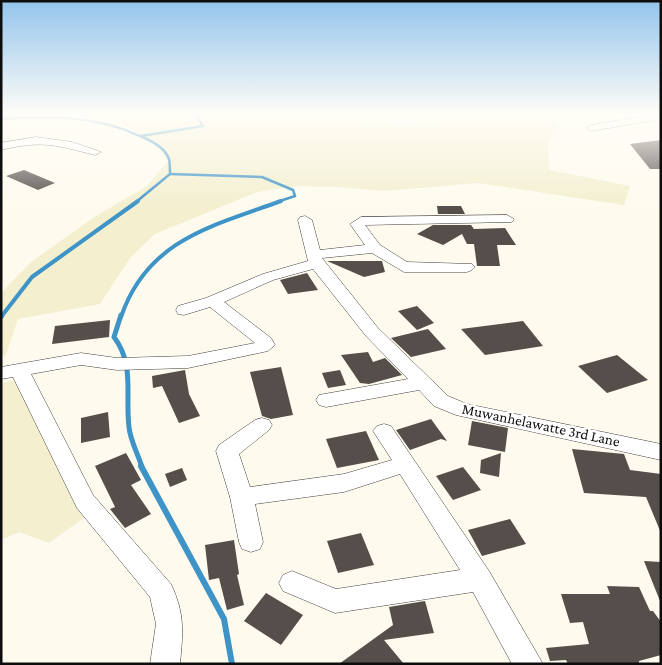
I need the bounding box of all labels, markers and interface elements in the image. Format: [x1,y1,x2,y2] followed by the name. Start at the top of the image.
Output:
[461,400,622,450] street label: Muwanhelawatte 3rd Lane

